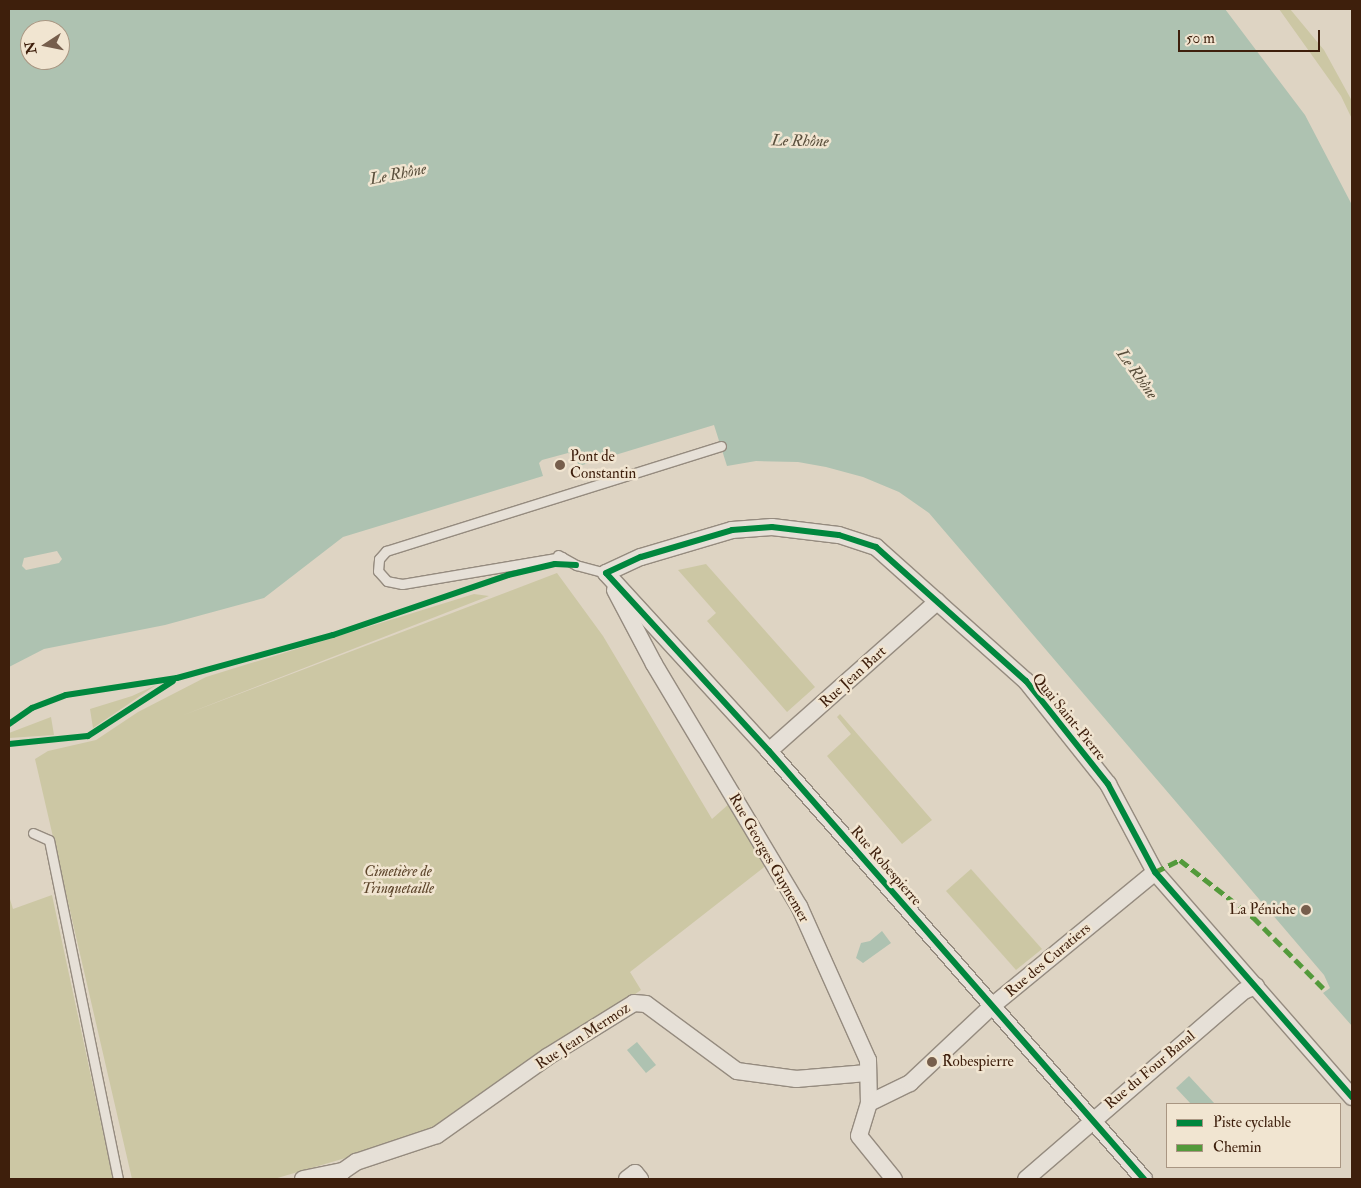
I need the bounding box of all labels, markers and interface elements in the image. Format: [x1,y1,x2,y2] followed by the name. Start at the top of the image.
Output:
[20,20,70,70] north arrow
[1181,20,1324,52] scale bar
[1186,29,1215,48] text: 50 m
[21,40,40,56] text: N
[771,131,829,151] water label: Le Rhône
[368,159,428,189] water label: Le Rhône
[1112,345,1162,403] water label: Le Rhône
[570,447,636,482] place label: Pont de Constantin
[554,459,566,471] marker: Pont de Constantin
[816,642,890,712] street label: Rue Jean Bart
[1028,670,1110,764] street label: Quai Saint-Pierre
[725,790,813,926] street label: Rue Georges Guynemer
[847,823,925,909] street label: Rue Robespierre
[362,862,434,897] park label: Cimetière de Trinquetaille
[1229,901,1296,919] place label: La Péniche
[1300,904,1312,916] marker: La Péniche
[1002,919,1094,1001] street label: Rue des Curatiers
[532,999,634,1073] street label: Rue Jean Mermoz
[1101,1027,1199,1113] street label: Rue du Four Banal
[942,1053,1014,1071] place label: Robespierre
[926,1056,938,1068] marker: Robespierre
[1166,1103,1341,1168] legend
[1213,1113,1291,1132] text: Piste cyclable
[1213,1138,1262,1157] text: Chemin

